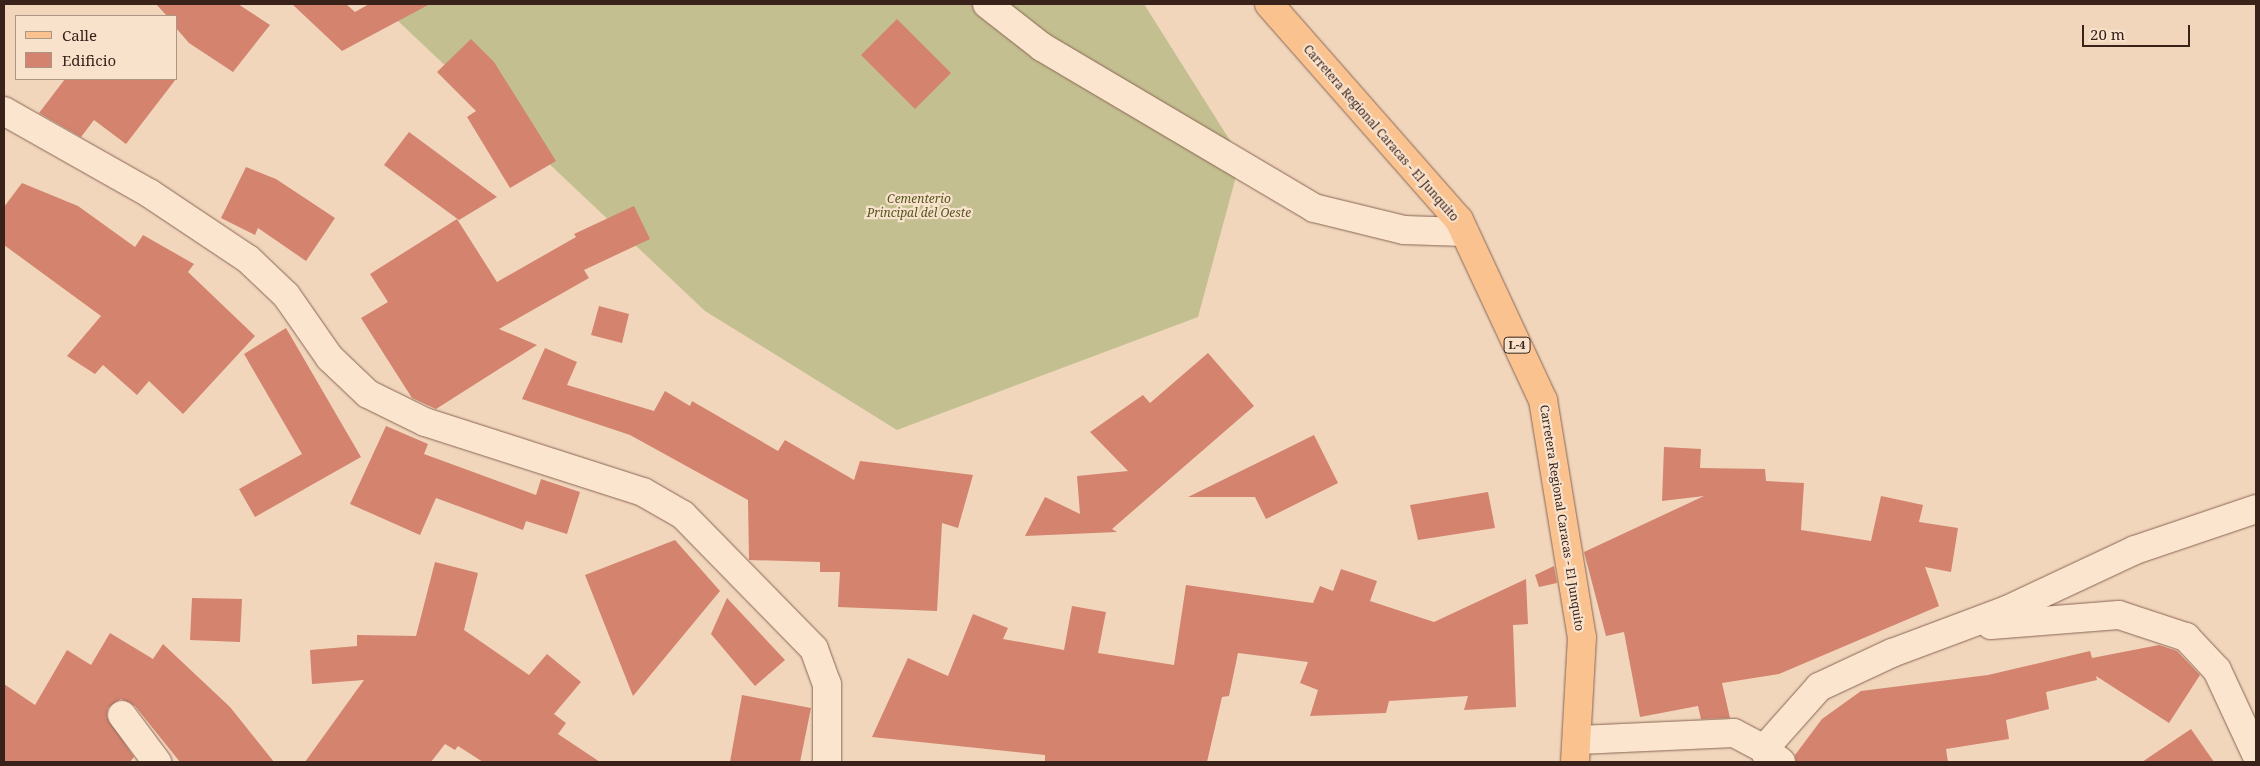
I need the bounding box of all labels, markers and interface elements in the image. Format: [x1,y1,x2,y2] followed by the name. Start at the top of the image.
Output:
[15,15,178,80] legend
[2085,15,2192,47] scale bar
[2090,24,2125,44] text: 20 m
[62,25,97,45] text: Calle
[1300,42,1462,224] street label: Carretera Regional Caracas - El Junquito
[62,50,116,70] text: Edificio
[867,192,971,220] park label: Cementerio Principal del Oeste
[1503,336,1531,354] road number: L-4
[1537,404,1587,632] street label: Carretera Regional Caracas - El Junquito

